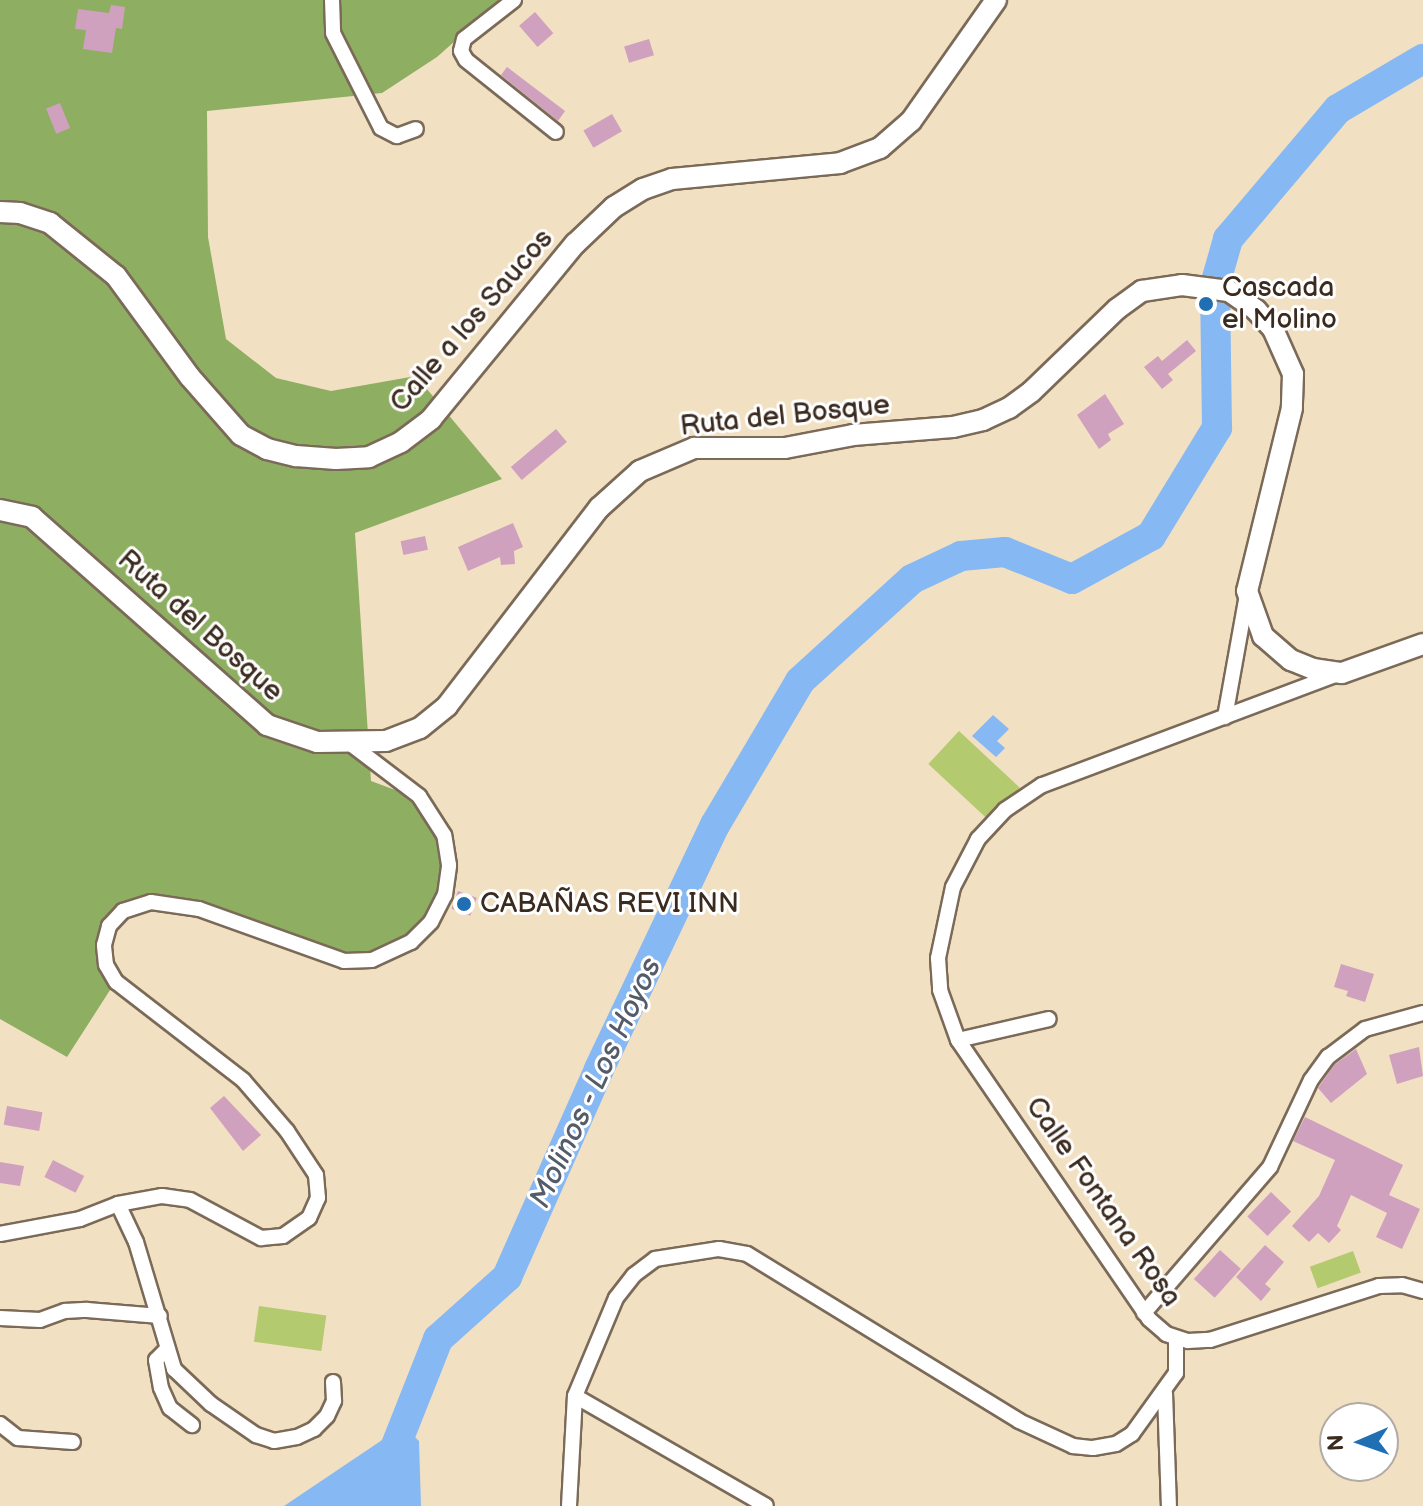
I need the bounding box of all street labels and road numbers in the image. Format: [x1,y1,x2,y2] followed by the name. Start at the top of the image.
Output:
[383,222,561,420] street label: Calle a los Saucos
[679,388,891,444] street label: Ruta del Bosque
[110,543,290,709] street label: Ruta del Bosque
[1018,1091,1188,1313] street label: Calle Fontana Rosa

